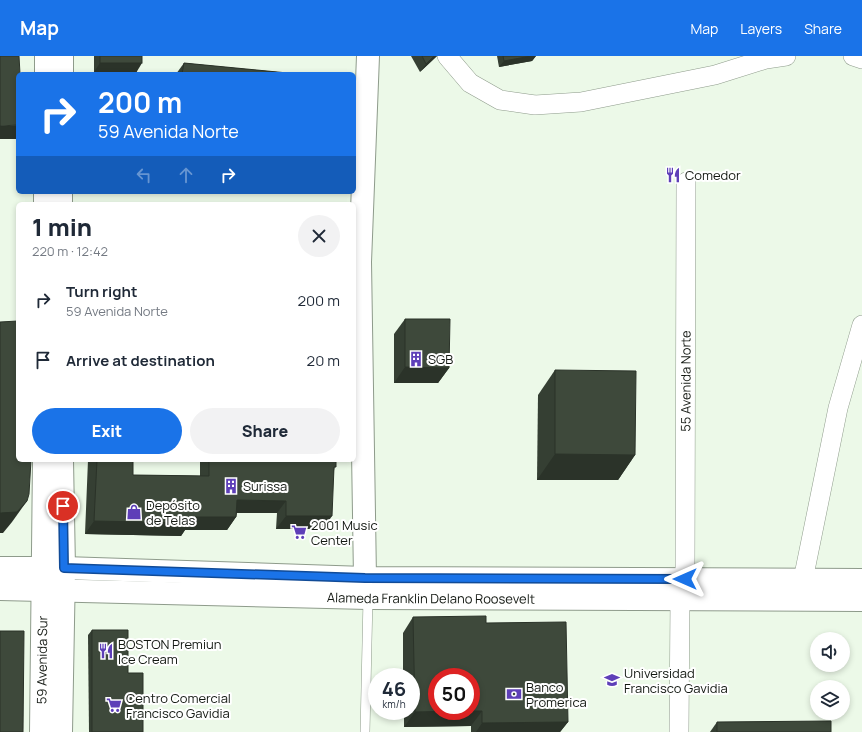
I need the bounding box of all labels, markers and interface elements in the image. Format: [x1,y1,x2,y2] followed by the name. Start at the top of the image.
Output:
[20,15,59,41] text: Map
[690,19,718,38] text: Map
[740,19,782,38] text: Layers
[804,19,842,38] text: Share
[98,83,182,121] text: 200 m
[32,88,84,140] icon: right
[98,119,239,143] text: 59 Avenida Norte
[133,164,155,186] icon: left
[175,164,197,186] icon: ahead
[217,164,239,186] icon: right
[664,166,682,184] restaurant icon: Comedor
[685,166,741,184] place label: Comedor
[32,210,92,243] text: 1 min
[298,215,340,257] button: close
[32,242,108,260] text: 220 m · 12:42
[66,281,137,302] text: Turn right
[32,289,54,311] icon: right
[297,290,340,311] text: 200 m
[66,302,168,320] text: 59 Avenida Norte
[676,330,695,432] street label: 55 Avenida Norte
[32,349,54,371] icon: arrive
[66,350,215,371] text: Arrive at destination
[307,350,340,371] text: 20 m
[407,350,425,368] building icon: SGB
[428,350,453,368] place label: SGB
[32,408,182,454] button: Exit
[190,408,340,454] button: Share
[222,477,240,495] building icon: Surissa
[243,477,287,495] place label: Surissa
[46,489,80,523] pin
[52,495,74,517] icon: arrive
[146,496,200,529] place label: Depósito de Telas
[125,503,143,521] shop icon: Depósito de Telas
[311,516,378,549] place label: 2001 Music Center
[290,523,308,541] supermarket icon: 2001 Music Center
[664,558,706,600] position arrow
[327,588,535,608] street label: Alameda Franklin Delano Roosevelt
[32,615,51,704] street label: 59 Avenida Sur
[810,632,850,720] map controls
[810,632,850,672] button: sound
[118,635,221,668] place label: BOSTON Premiun Ice Cream
[97,642,115,660] restaurant icon: BOSTON Premiun Ice Cream
[624,664,728,697] place label: Universidad Francisco Gavidia
[428,668,480,720] speed limit sign: 50
[603,671,621,689] school or university icon: Universidad Francisco Gavidia
[382,675,406,702] text: 46
[526,678,587,711] place label: Banco Promerica
[810,680,850,720] button: layers
[505,685,523,703] bank icon: Banco Promerica
[126,689,231,722] place label: Centro Comercial Francisco Gavidia
[105,696,123,714] supermarket icon: Centro Comercial Francisco Gavidia
[382,697,406,711] text: km/h

